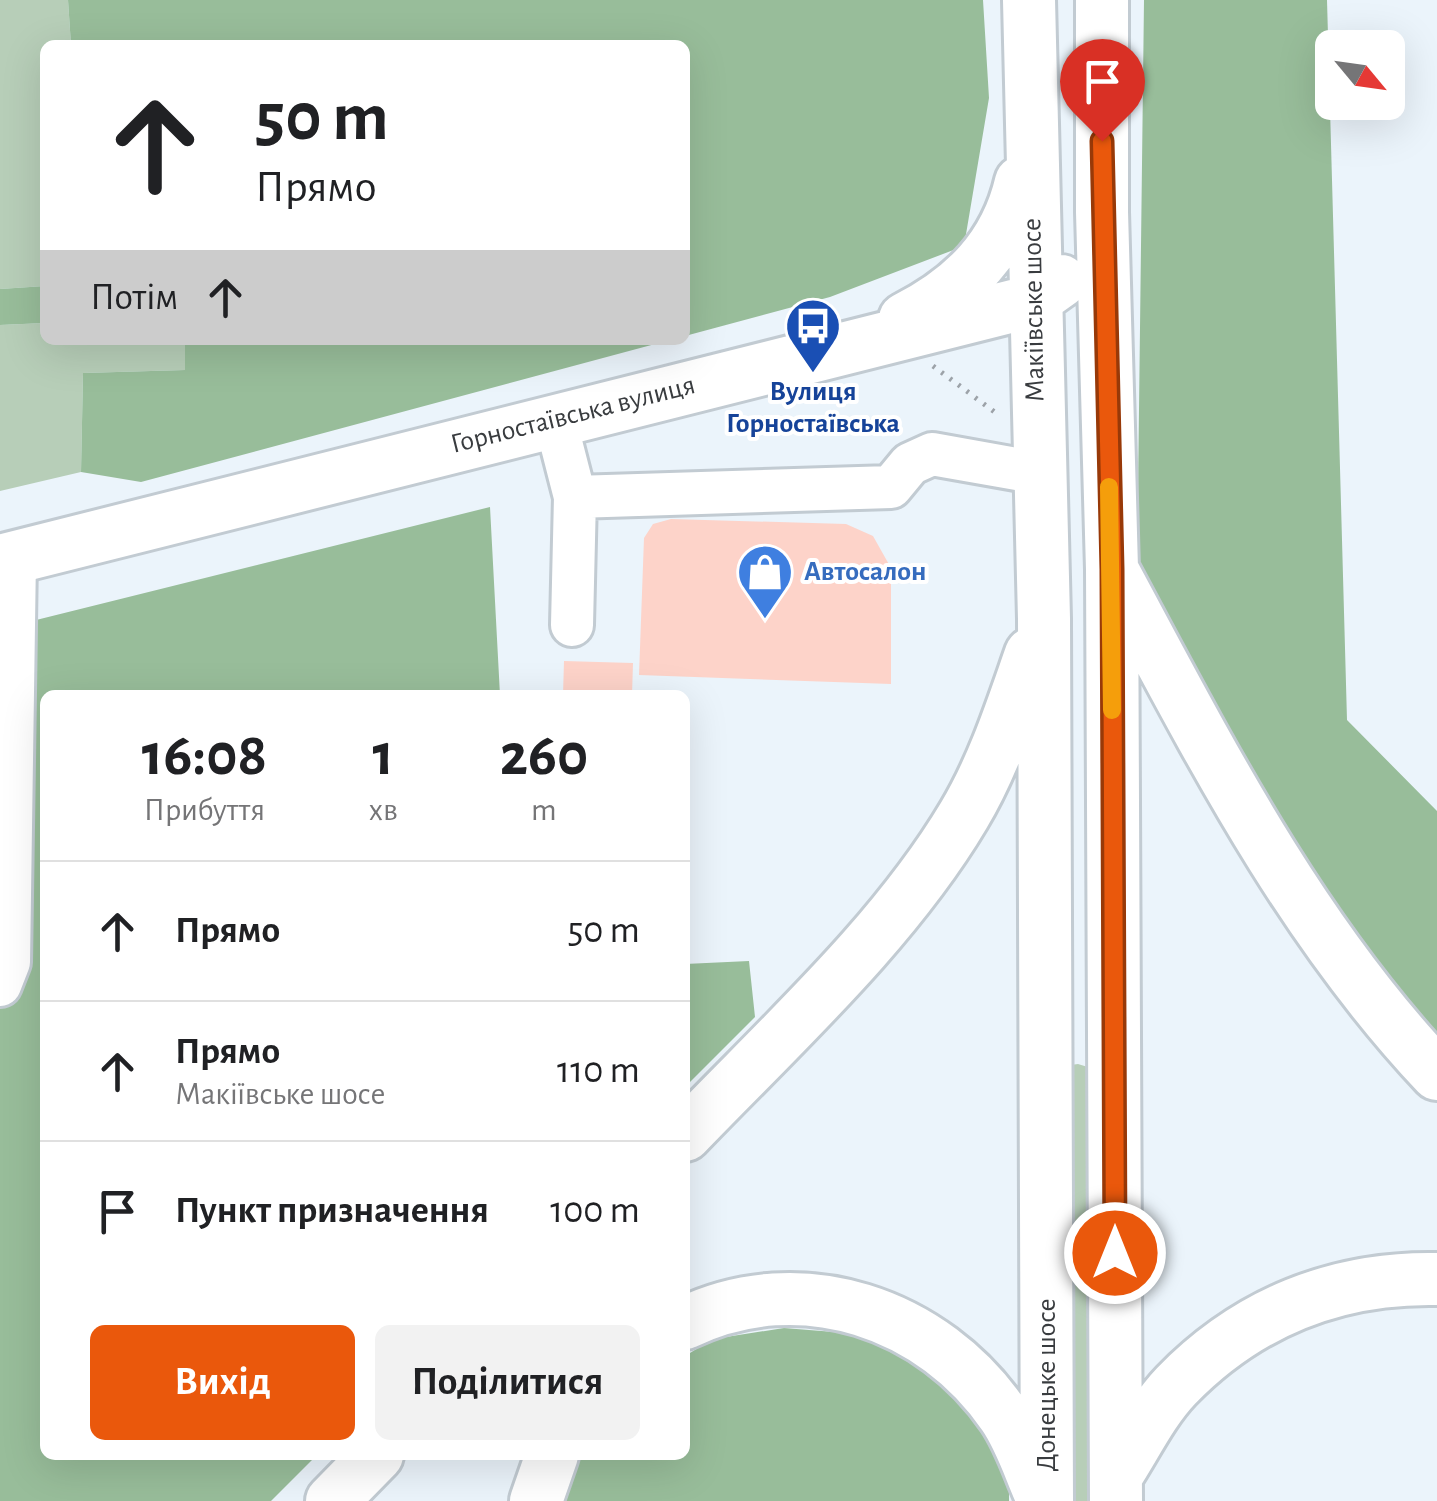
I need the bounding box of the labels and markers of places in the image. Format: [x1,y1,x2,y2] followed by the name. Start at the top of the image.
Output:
[1060,39,1145,142] pin
[783,296,843,375] bus stop icon: Вулиця Горностаївська
[726,378,900,438] place label: Вулиця Горностаївська
[735,542,795,621] shop icon: Автосалон
[804,558,926,586] place label: Автосалон

